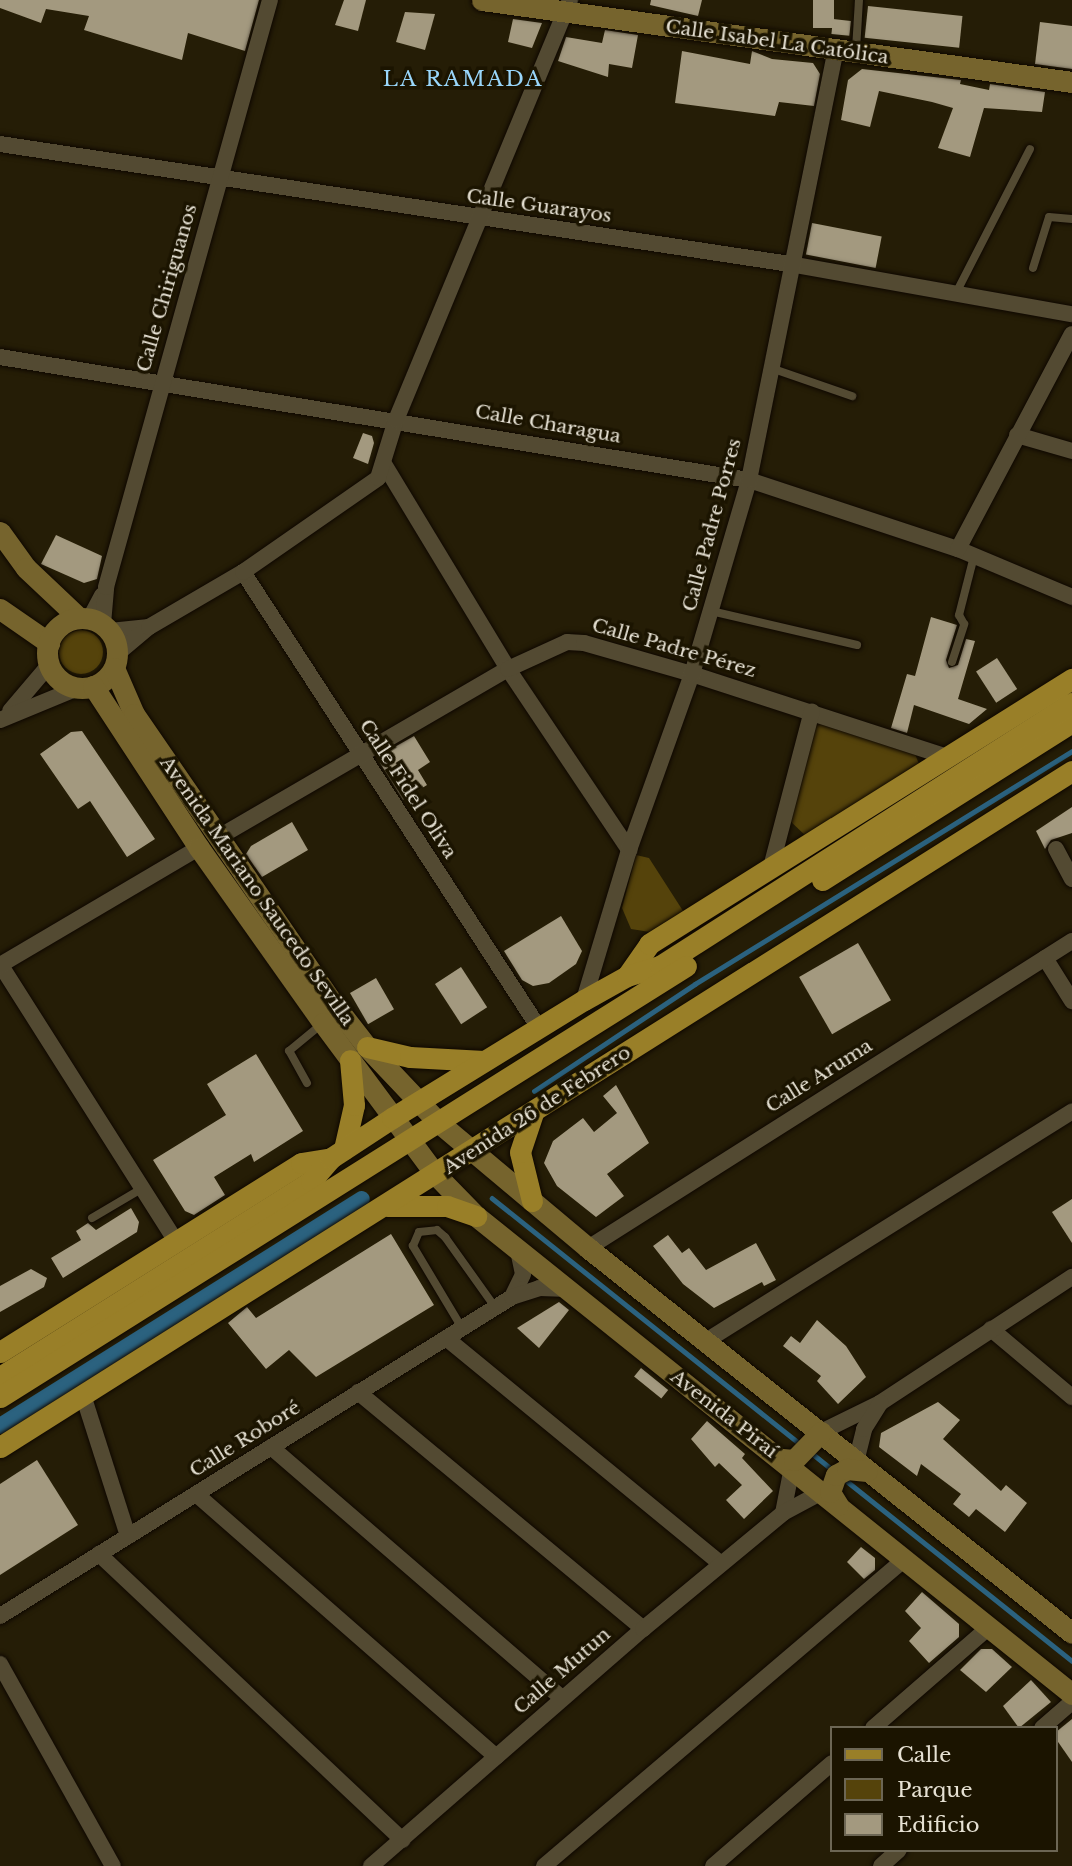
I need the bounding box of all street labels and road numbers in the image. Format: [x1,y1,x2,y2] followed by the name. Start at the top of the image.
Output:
[664,15,890,69] street label: Calle Isabel La Católica
[465,185,613,227] street label: Calle Guarayos
[132,201,202,375] street label: Calle Chiriguanos
[473,400,623,448] street label: Calle Charagua
[678,436,746,614] street label: Calle Padre Porres
[589,614,759,682] street label: Calle Padre Pérez
[355,715,461,863] street label: Calle Fidel Oliva
[155,752,359,1030] street label: Avenida Mariano Saucedo Sevilla
[761,1034,877,1118] street label: Calle Aruma
[439,1041,635,1179] street label: Avenida 26 de Febrero
[666,1365,782,1463] street label: Avenida Piraí
[185,1396,305,1482] street label: Calle Roboré
[509,1623,615,1719] street label: Calle Mutun

